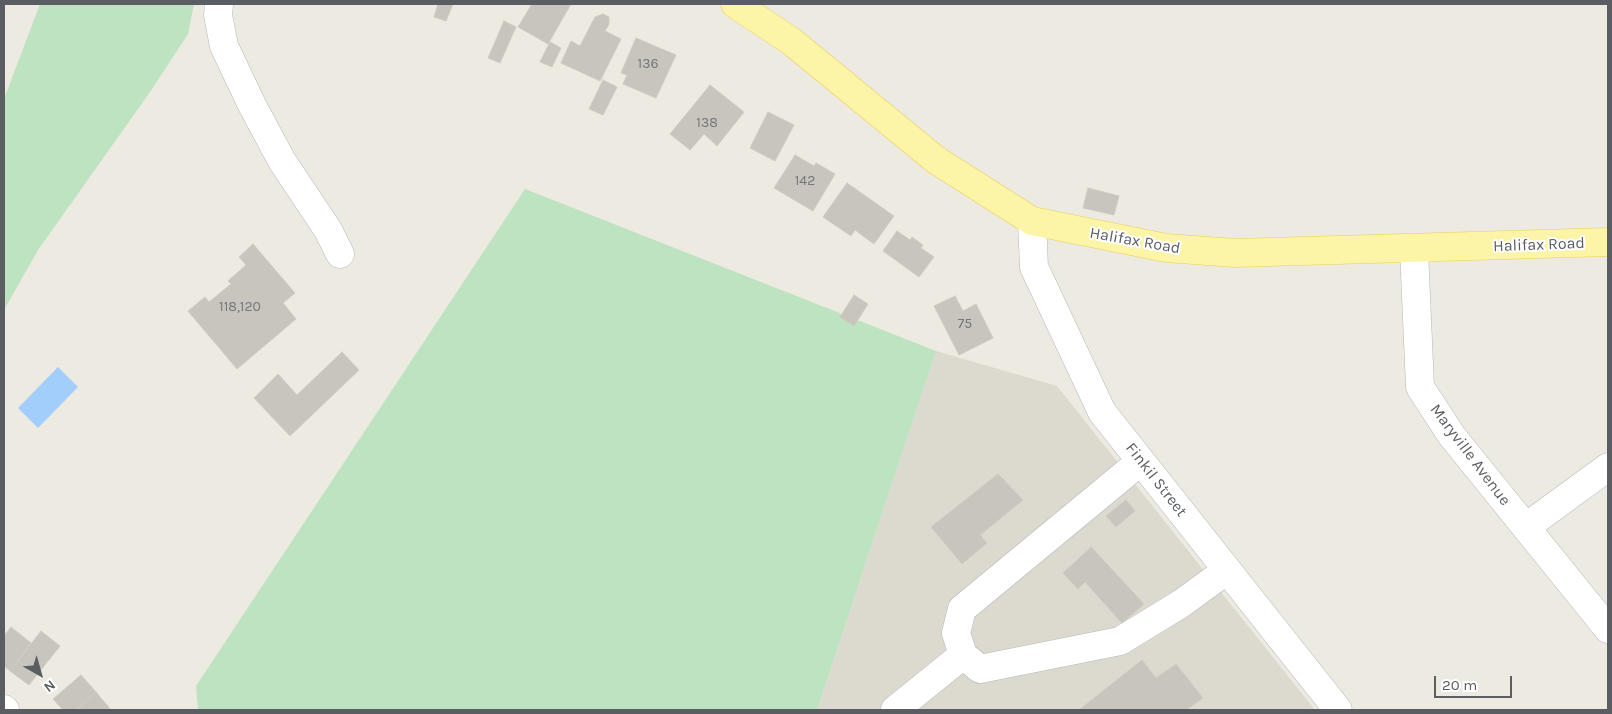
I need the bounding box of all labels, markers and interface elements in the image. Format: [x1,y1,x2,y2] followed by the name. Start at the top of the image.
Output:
[638,56,658,72] house number: 136
[696,115,718,131] house number: 138
[795,173,815,189] house number: 142
[1088,224,1182,258] street label: Halifax Road
[1493,234,1585,256] street label: Halifax Road
[219,299,261,315] house number: 118,120
[958,316,972,332] house number: 75
[1426,400,1514,510] street label: Maryville Avenue
[1121,439,1191,521] street label: Finkil Street
[15,649,65,699] north arrow
[1437,666,1514,698] scale bar
[40,676,59,696] text: N
[1442,676,1477,694] text: 20 m

